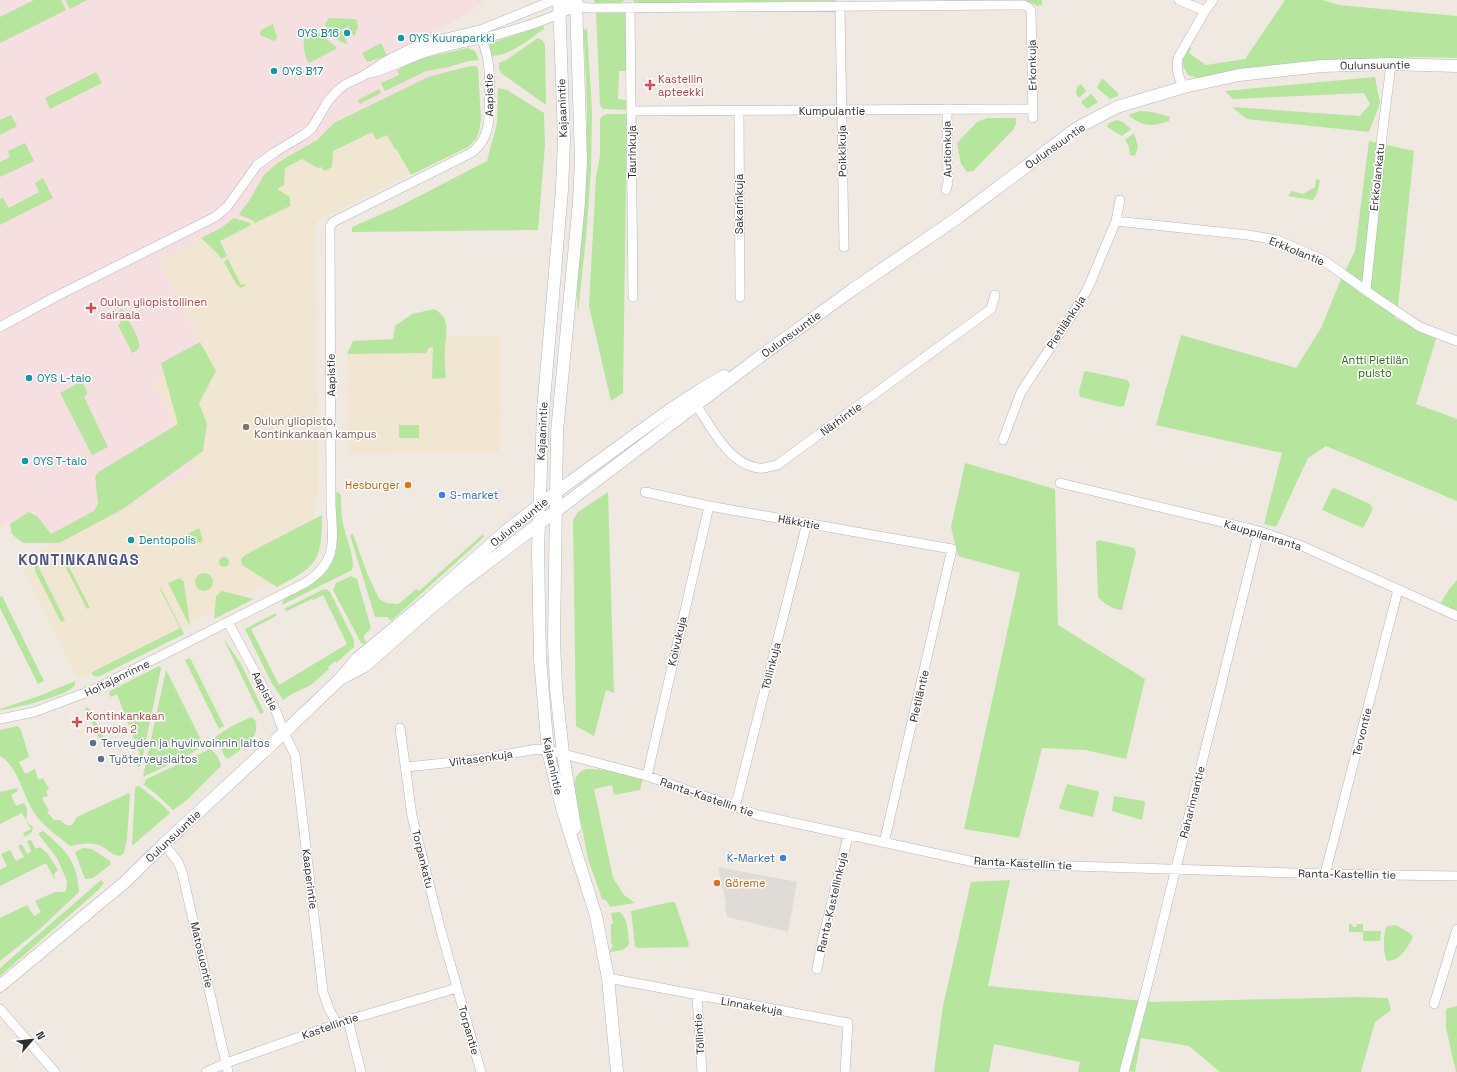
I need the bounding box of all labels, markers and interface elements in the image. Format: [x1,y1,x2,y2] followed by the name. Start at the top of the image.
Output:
[297,26,339,40] place label: OYS B16
[342,28,352,38] marker: OYS B16
[409,31,495,45] place label: OYS Kuuraparkki
[396,33,406,43] marker: OYS Kuuraparkki
[1025,39,1039,91] street label: Erkonkuja
[1340,57,1410,73] street label: Oulunsuuntie
[282,64,323,78] place label: OYS B17
[269,66,279,76] marker: OYS B17
[658,72,704,99] place label: Kastellin apteekki
[482,73,496,117] street label: Aapistie
[554,78,570,138] street label: Kajaanintie
[645,80,655,90] marker: Kastellin apteekki
[799,104,865,118] street label: Kumpulantie
[939,120,954,177] street label: Autionkuja
[1022,120,1088,172] street label: Oulunsuuntie
[625,124,639,179] street label: Taurinkuja
[835,124,849,177] street label: Poikkikuja
[1366,142,1388,212] street label: Erkkolankatu
[732,173,746,234] street label: Sakarinkuja
[1267,234,1327,268] street label: Erkkolantie
[1044,292,1089,351] street label: Pietilänkuja
[100,295,207,322] place label: Oulun yliopistollinen sairaala
[85,302,97,314] marker: Oulun yliopistollinen sairaala
[758,308,824,360] street label: Oulunsuuntie
[324,353,338,397] street label: Aapistie
[1342,353,1408,380] park label: Antti Pietilän puisto
[37,371,91,385] place label: OYS L-talo
[24,373,34,383] marker: OYS L-talo
[817,399,865,439] street label: Närhintie
[533,401,551,461] street label: Kajaanintie
[254,414,377,441] place label: Oulun yliopisto, Kontinkankaan kampus
[241,422,251,432] marker: Oulun yliopisto, Kontinkankaan kampus
[33,454,87,468] place label: OYS T-talo
[20,456,30,466] marker: OYS T-talo
[345,478,400,492] place label: Hesburger
[403,480,413,490] marker: Hesburger
[450,488,499,502] place label: S-market
[437,490,447,500] marker: S-market
[487,494,551,550] street label: Oulunsuuntie
[777,511,821,533] street label: Häkkitie
[1222,517,1304,554] street label: Kauppilanranta
[139,533,196,547] place label: Dentopolis
[126,535,136,545] marker: Dentopolis
[18,550,140,569] district label: KONTINKANGAS
[665,614,690,667] street label: Koivukuja
[758,640,784,691] street label: Töllinkuja
[82,656,152,700] street label: Hoitajanrinne
[906,668,932,724] street label: Pietiläntie
[249,669,281,713] street label: Aapistie
[1349,706,1375,758] street label: Tervontie
[86,709,164,736] place label: Kontinkankaan neuvola 2
[71,716,83,728] marker: Kontinkankaan neuvola 2
[101,736,270,750] place label: Terveyden ja hyvinvoinnin laitos
[540,736,566,796] street label: Kajaanintie
[88,738,98,748] marker: Terveyden ja hyvinvoinnin laitos
[448,747,514,769] street label: Viitasenkuja
[109,752,198,766] place label: Työterveyslaitos
[96,754,106,764] marker: Työterveyslaitos
[1176,764,1208,840] street label: Raharinnantie
[658,774,756,820] street label: Ranta-Kastellin tie
[142,807,204,865] street label: Oulunsuuntie
[409,828,437,890] street label: Torpankatu
[299,848,321,910] street label: Kaaperintie
[814,850,851,954] street label: Ranta-Kastellinkuja
[727,851,775,865] place label: K-Market
[778,853,788,863] marker: K-Market
[974,853,1072,873] street label: Ranta-Kastellin tie
[1298,866,1396,882] street label: Ranta-Kastellin tie
[725,876,766,890] place label: Göreme
[712,878,722,888] marker: Göreme
[188,921,216,989] street label: Matosuontie
[720,994,785,1018] street label: Linnakekuja
[455,1004,483,1056] street label: Torpantie
[300,1010,360,1042] street label: Kastellintie
[691,1013,707,1055] street label: Töllintie
[12,1020,52,1060] north arrow
[33,1029,49,1042] text: N

